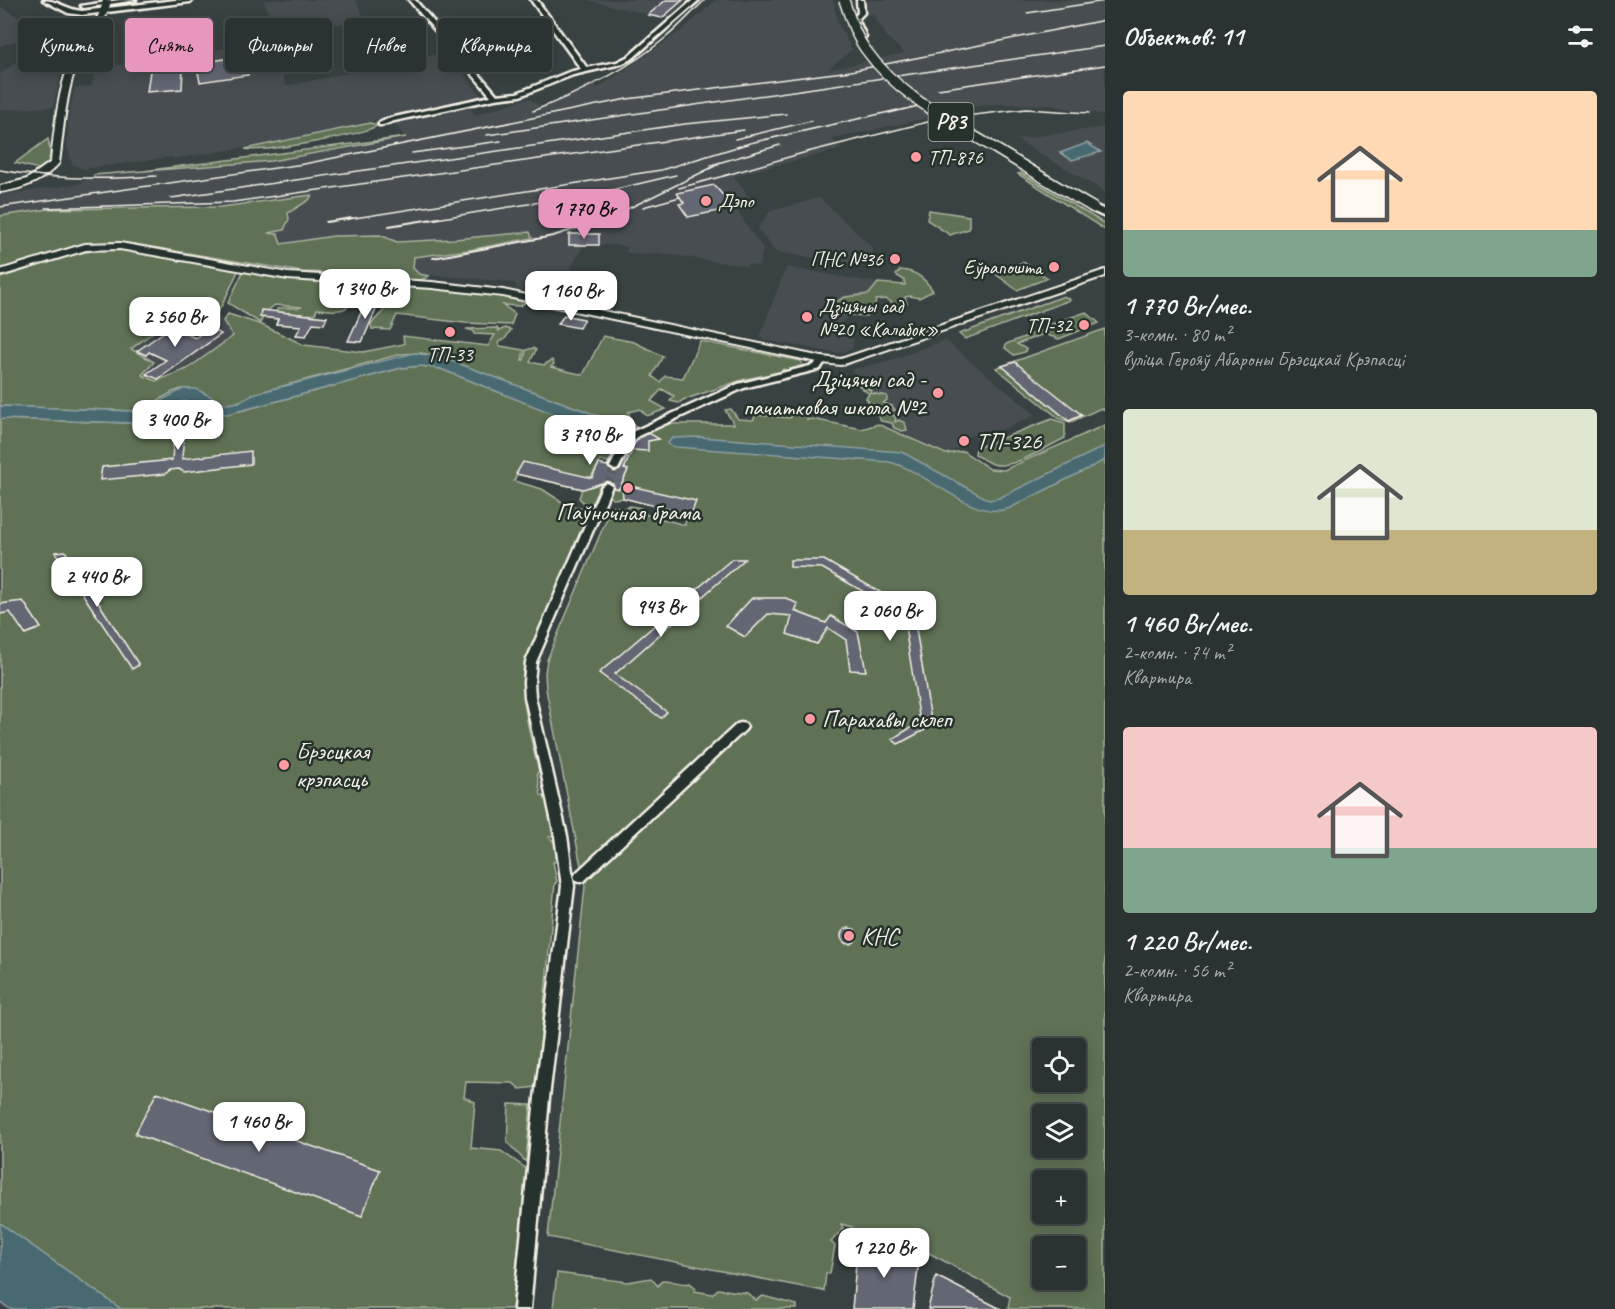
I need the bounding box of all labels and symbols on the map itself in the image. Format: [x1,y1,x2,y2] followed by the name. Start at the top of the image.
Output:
[928,103,974,141] road number: Р83
[928,145,984,170] place label: ТП-876
[909,150,923,164] marker: ТП-876
[522,189,646,240] pin: 1 770 Br
[718,189,754,214] place label: Дэпо
[699,194,713,208] marker: Дэпо
[811,247,884,272] place label: ПНС №36
[888,252,902,266] marker: ПНС №36
[964,255,1044,280] place label: Еўрапошта
[1047,260,1061,274] marker: Еўрапошта
[303,269,427,320] pin: 1 340 Br
[509,271,633,322] pin: 1 160 Br
[819,294,939,342] place label: Дзіцячы сад №20 «Калабок»
[113,297,237,348] pin: 2 560 Br
[800,310,814,324] marker: Дзіцячы сад №20 «Калабок»
[1026,313,1074,338] place label: ТП-32
[1077,318,1091,332] marker: ТП-32
[443,325,457,339] marker: ТП-33
[427,342,475,367] place label: ТП-33
[743,364,928,422] place label: Дзіцячы сад - пачатковая школа №2
[931,386,945,400] marker: Дзіцячы сад - пачатковая школа №2
[116,400,240,451] pin: 3 400 Br
[528,415,652,466] pin: 3 790 Br
[976,426,1043,456] place label: ТП-326
[957,434,971,448] marker: ТП-326
[621,481,635,495] marker: Паўночная брама
[556,497,701,527] place label: Паўночная брама
[35,557,159,608] pin: 2 440 Br
[612,587,710,638] pin: 943 Br
[828,591,952,642] pin: 2 060 Br
[822,704,953,734] place label: Парахавы склеп
[803,712,817,726] marker: Парахавы склеп
[296,736,371,794] place label: Брэсцкая крэпасць
[277,758,291,772] marker: Брэсцкая крэпасць
[861,921,900,951] place label: КНС
[842,929,856,943] marker: КНС
[197,1102,321,1153] pin: 1 460 Br
[822,1228,946,1279] pin: 1 220 Br

